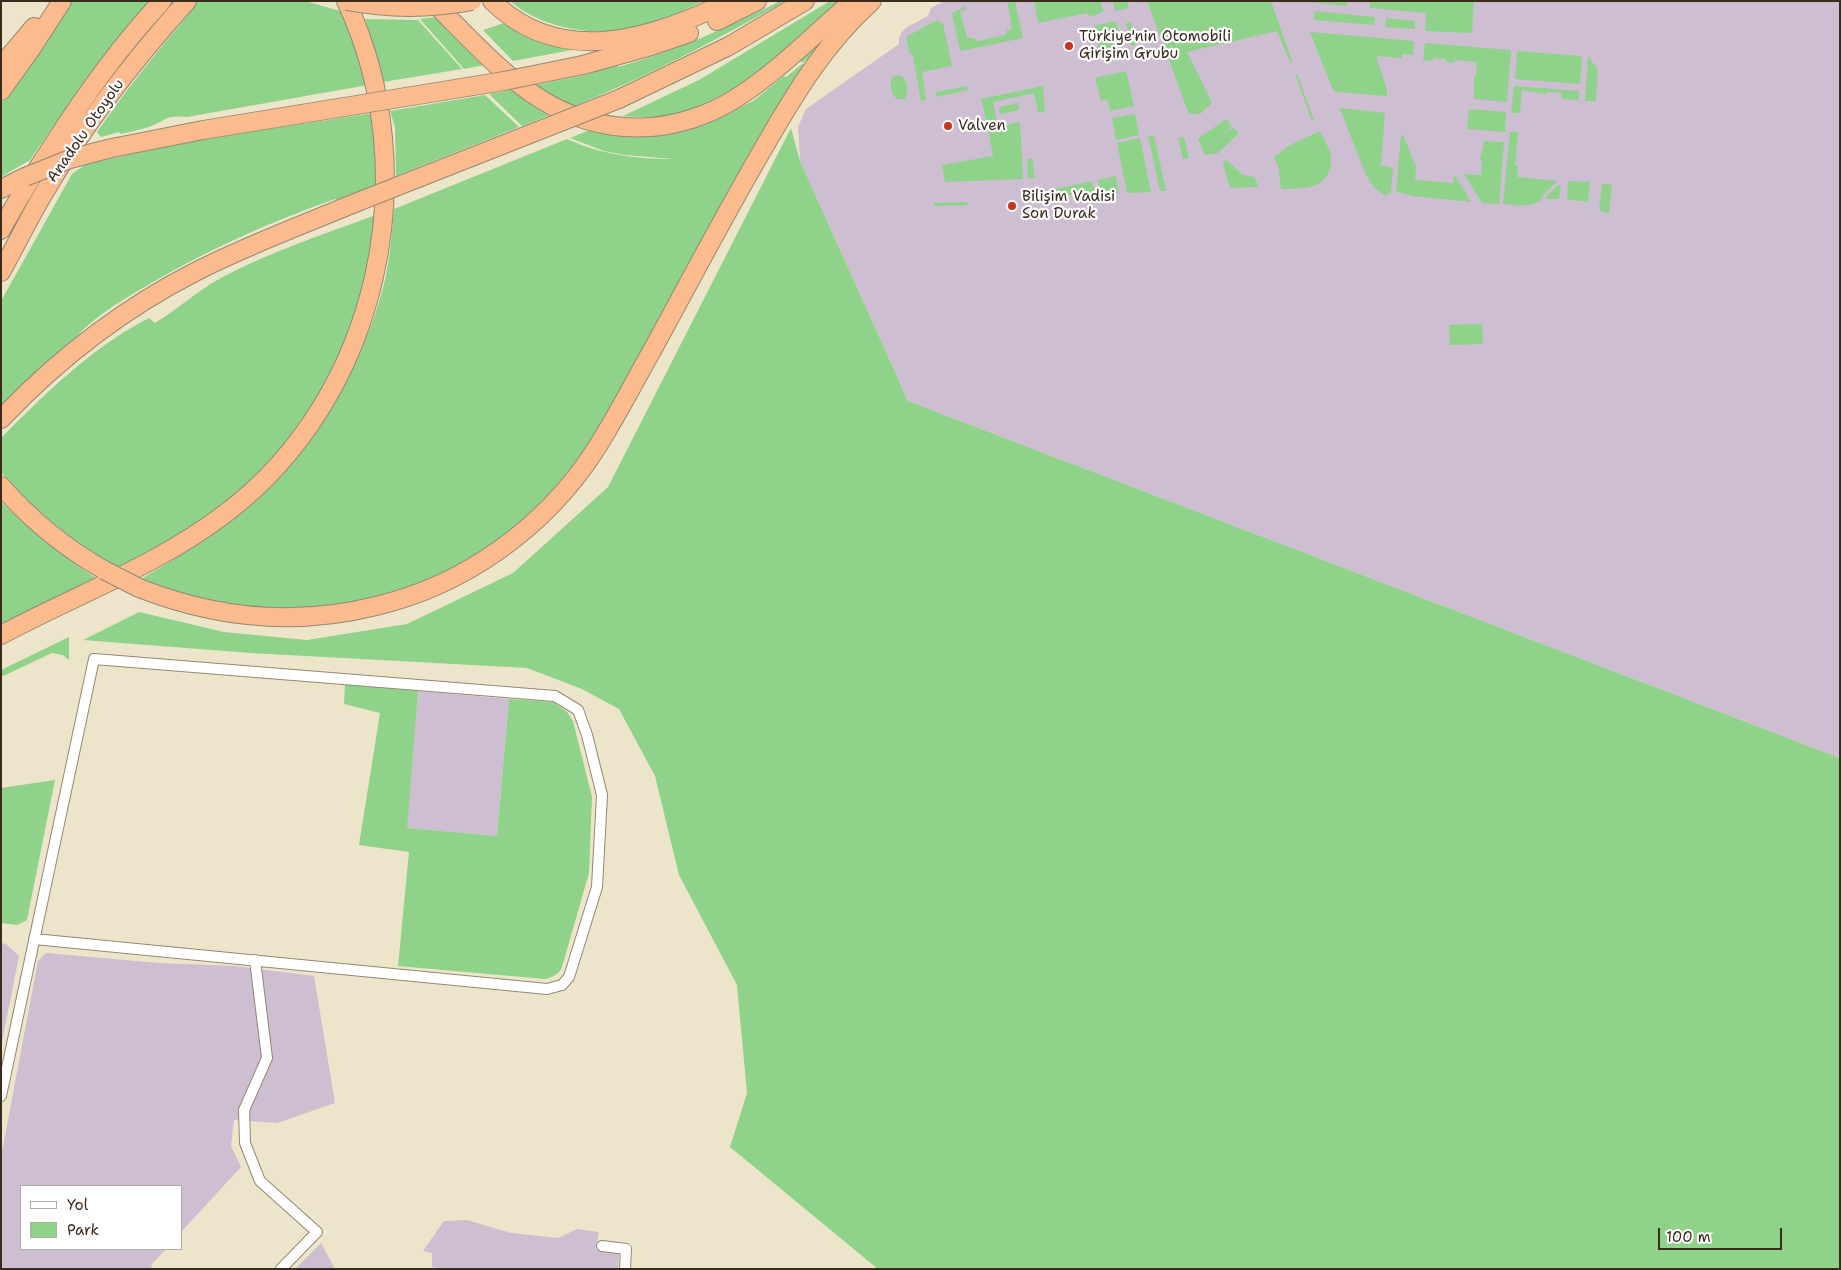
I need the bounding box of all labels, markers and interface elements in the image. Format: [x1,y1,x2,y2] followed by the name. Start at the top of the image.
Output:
[1079,28,1231,63] place label: Türkiye'nin Otomobili Girişim Grubu
[1063,40,1075,52] marker: Türkiye'nin Otomobili Girişim Grubu
[44,76,128,186] street label: Anadolu Otoyolu
[958,117,1006,135] place label: Valven
[942,120,954,132] marker: Valven
[1022,188,1115,223] place label: Bilişim Vadisi Son Durak
[1006,200,1018,212] marker: Bilişim Vadisi Son Durak
[20,1185,182,1250] legend
[67,1195,88,1215] text: Yol
[1661,1218,1785,1250] scale bar
[67,1220,99,1240] text: Park
[1666,1227,1711,1247] text: 100 m

